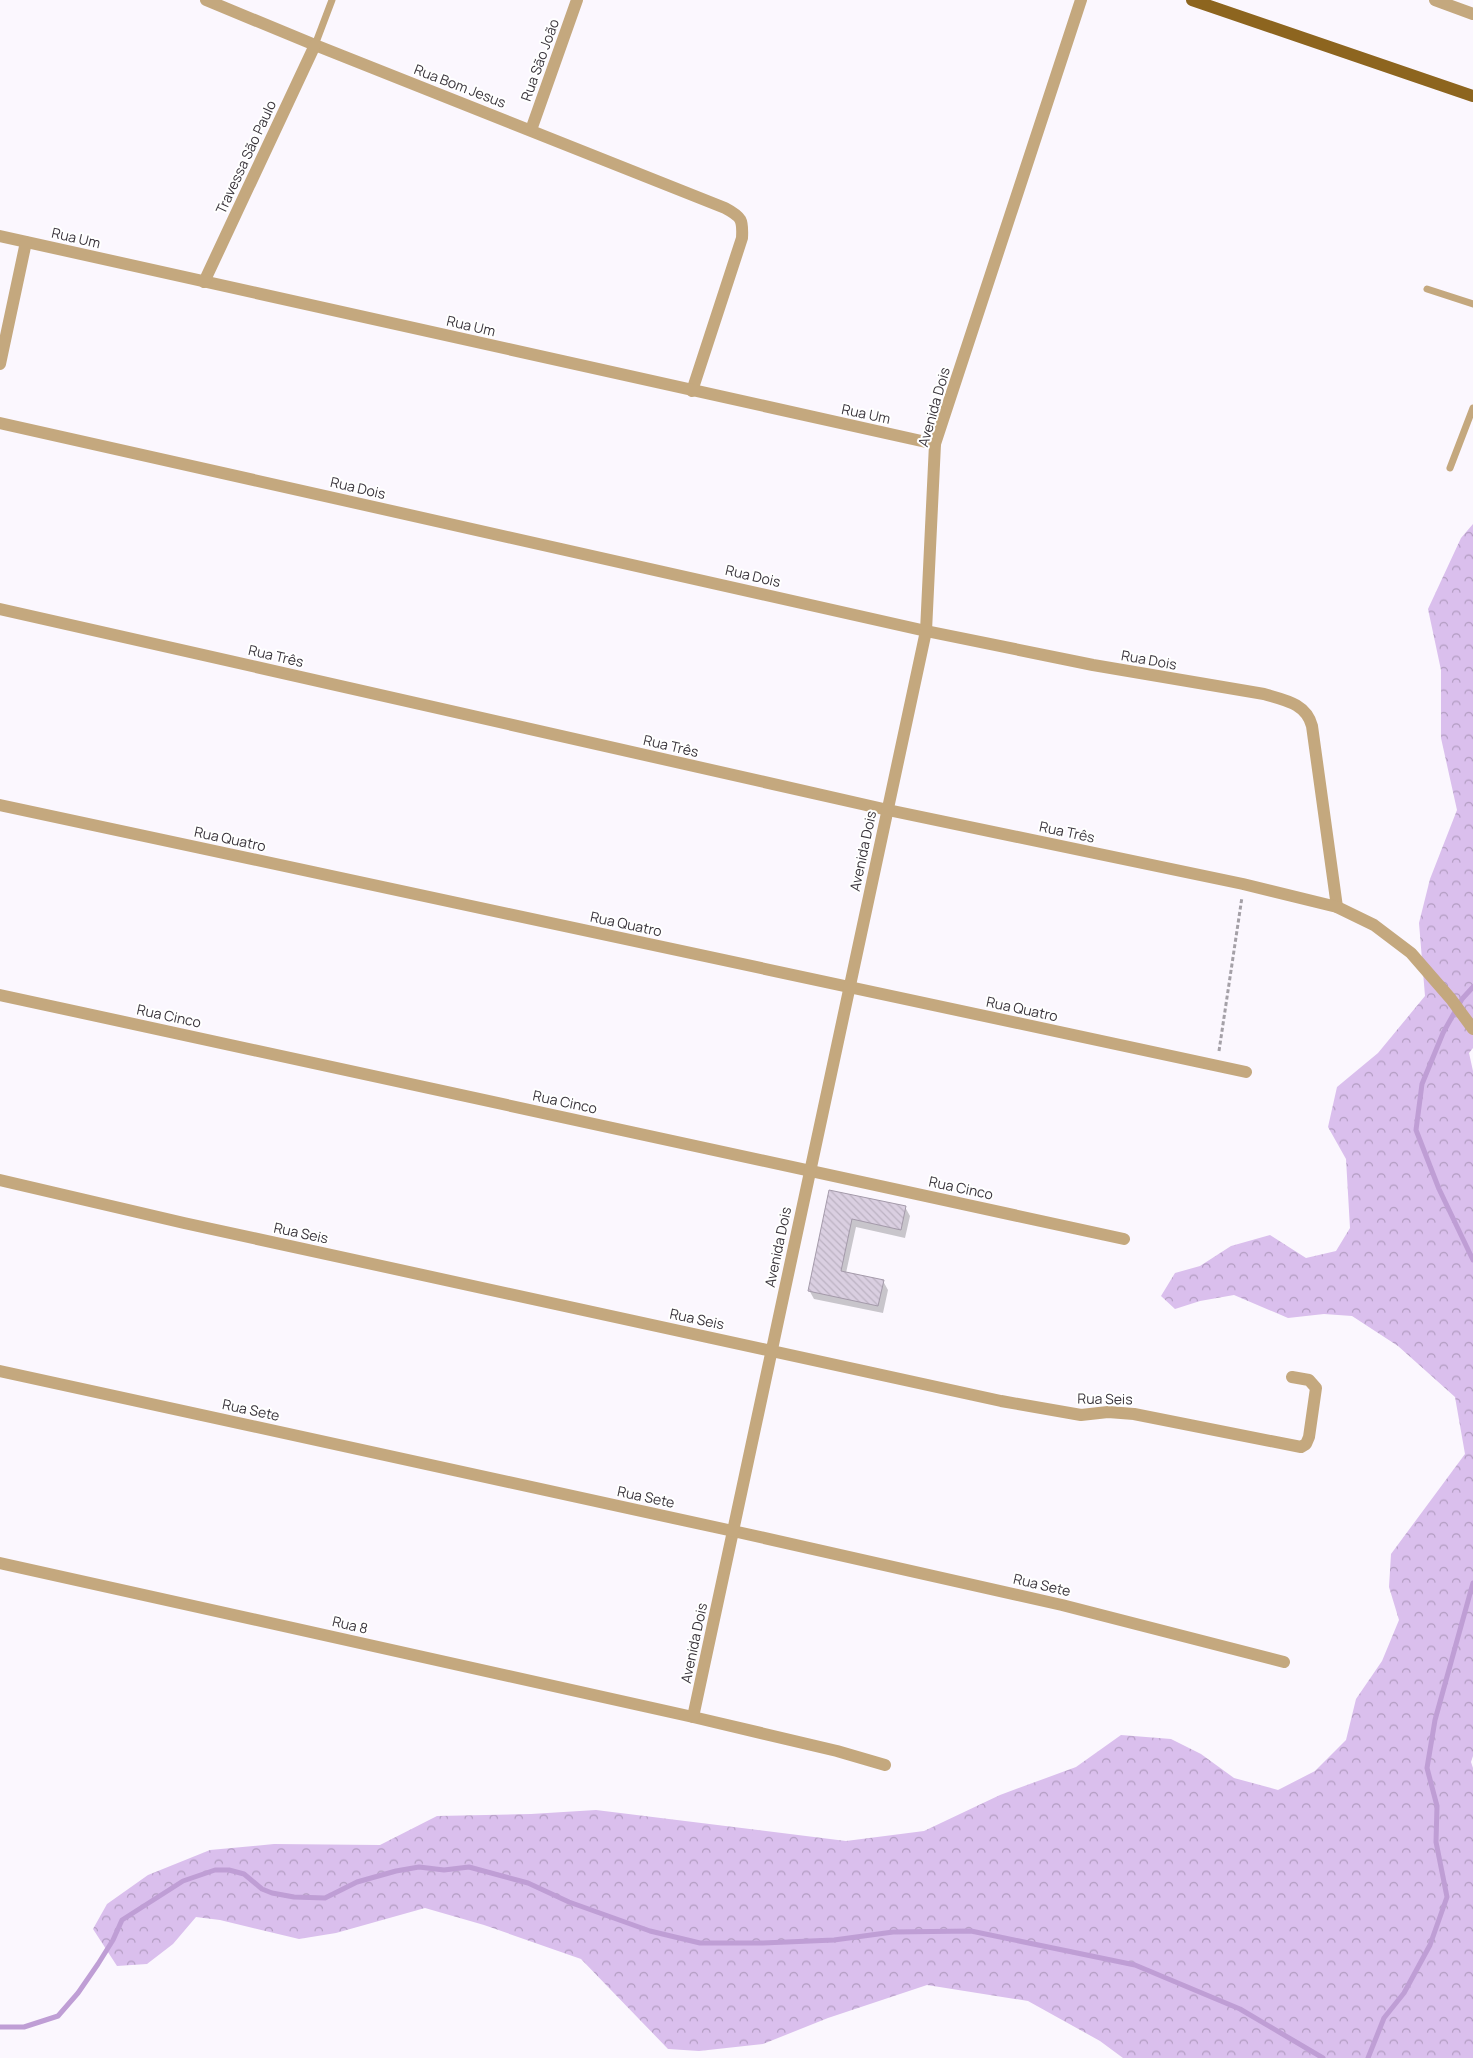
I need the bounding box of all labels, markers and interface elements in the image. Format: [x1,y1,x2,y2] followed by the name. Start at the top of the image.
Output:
[516,16,563,104] street label: Rua São João
[412,59,509,112] street label: Rua Bom Jesus
[211,97,280,217] street label: Travessa São Paulo
[50,223,102,252] street label: Rua Um
[445,311,497,340] street label: Rua Um
[913,365,954,449] street label: Avenida Dois
[840,399,892,428] street label: Rua Um
[329,472,388,503] street label: Rua Dois
[724,560,783,591] street label: Rua Dois
[247,640,306,671] street label: Rua Três
[1120,645,1178,674] street label: Rua Dois
[642,730,701,761] street label: Rua Três
[845,809,880,893] street label: Avenida Dois
[1038,816,1096,847] street label: Rua Três
[193,822,268,855] street label: Rua Quatro
[589,907,664,940] street label: Rua Quatro
[985,992,1060,1025] street label: Rua Quatro
[135,999,203,1032] street label: Rua Cinco
[531,1085,599,1118] street label: Rua Cinco
[927,1171,995,1204] street label: Rua Cinco
[760,1205,795,1289] street label: Avenida Dois
[272,1217,330,1248] street label: Rua Seis
[668,1303,726,1334] street label: Rua Seis
[1077,1389,1133,1408] street label: Rua Seis
[221,1394,281,1425] street label: Rua Sete
[616,1481,676,1512] street label: Rua Sete
[1012,1569,1073,1600] street label: Rua Sete
[676,1601,711,1685] street label: Avenida Dois
[331,1611,370,1638] street label: Rua 8

